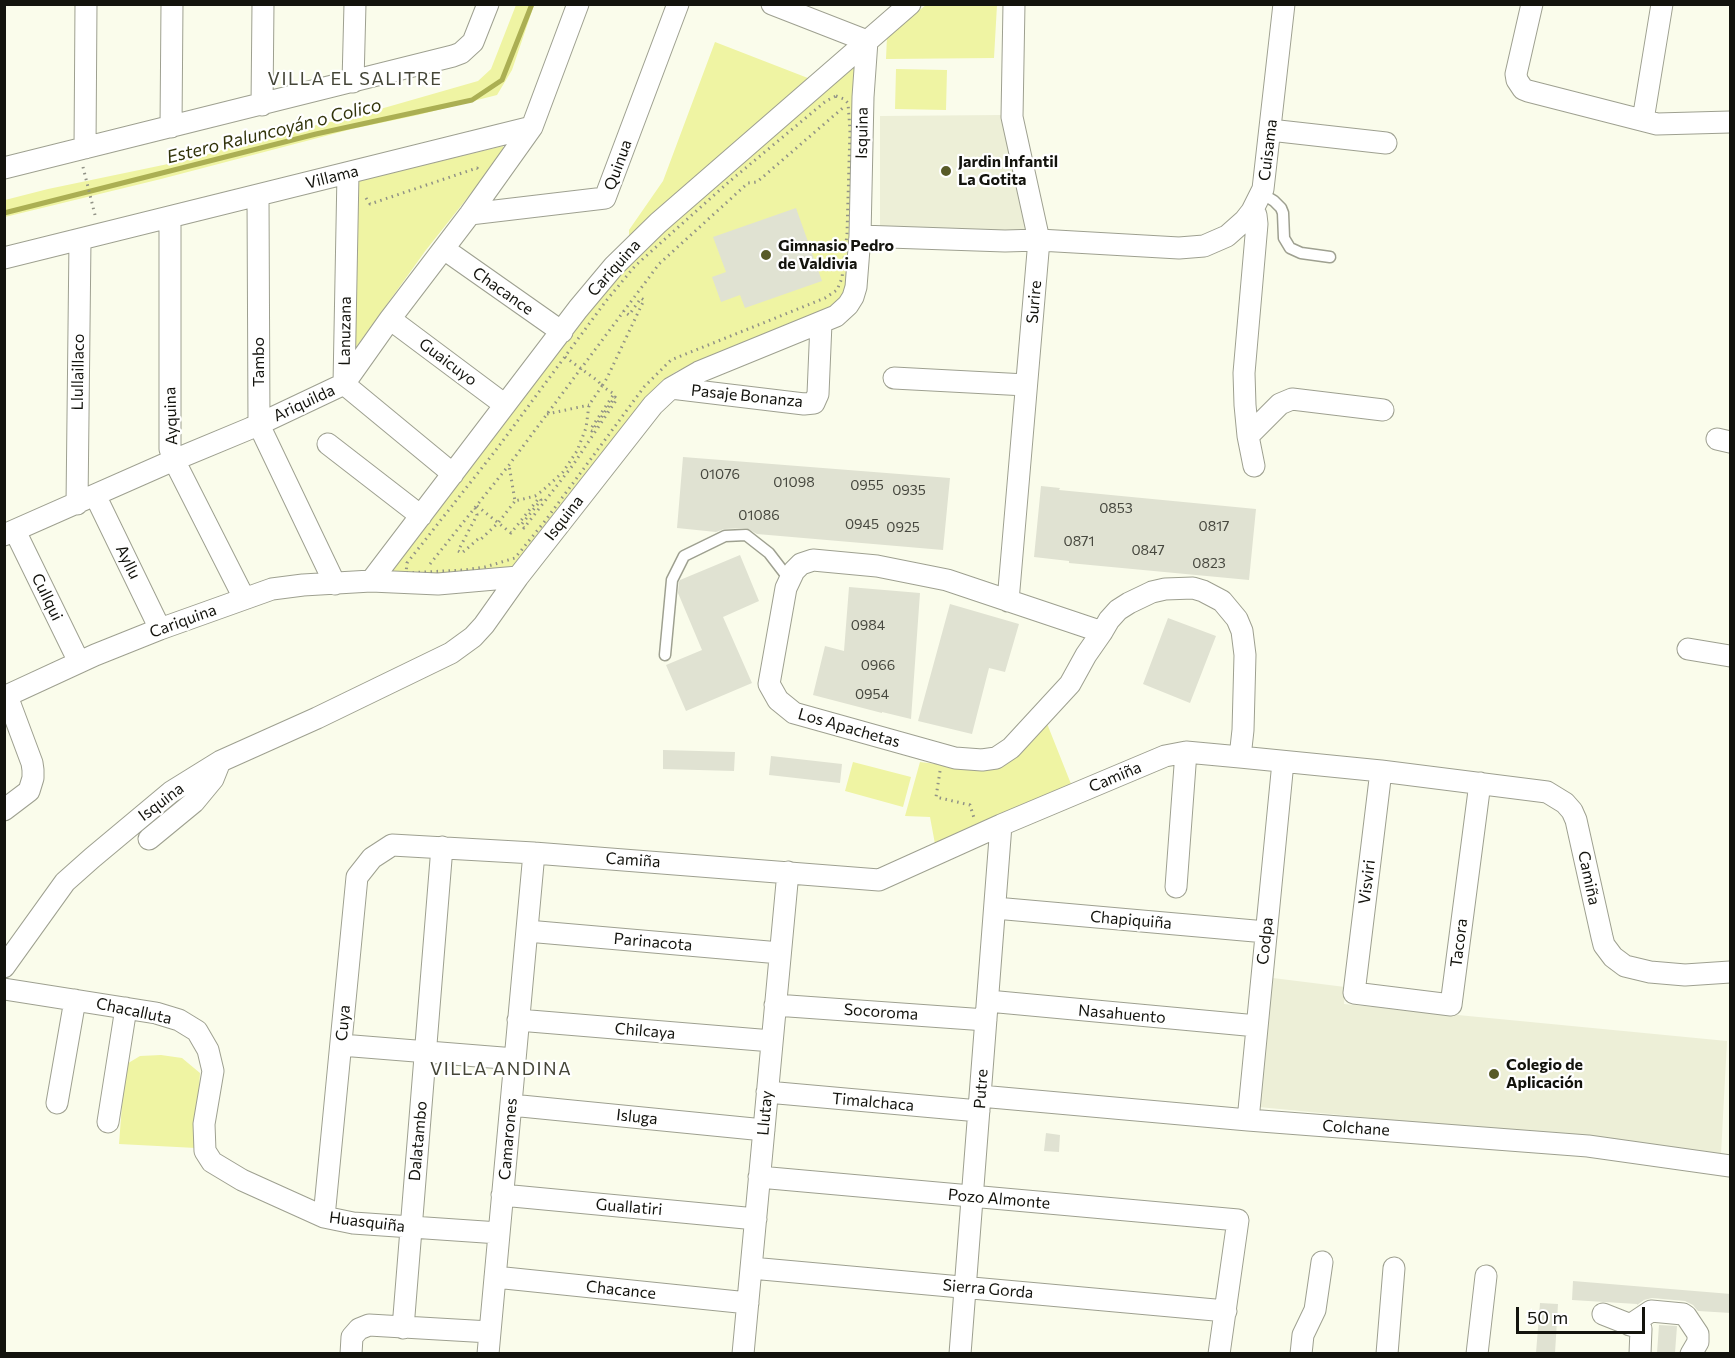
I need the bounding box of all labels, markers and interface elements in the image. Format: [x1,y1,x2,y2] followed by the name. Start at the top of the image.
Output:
[268,68,442,90] district label: VILLA EL SALITRE
[164,94,384,168] water label: Estero Raluncoyán o Colico
[852,107,872,159] street label: Isquina
[1255,118,1281,182] street label: Cuisama
[600,137,636,193] street label: Quinua
[958,152,1058,190] place label: Jardin Infantil La Gotita
[304,161,360,193] street label: Villama
[939,164,953,178] marker: Jardin Infantil La Gotita
[584,236,644,300] street label: Cariquina
[778,236,894,274] place label: Gimnasio Pedro de Valdivia
[759,248,773,262] marker: Gimnasio Pedro de Valdivia
[469,263,537,319] street label: Chacance
[1023,280,1045,324] street label: Surire
[335,296,355,366] street label: Lanuzana
[68,333,88,411] street label: Llullaillaco
[415,334,481,390] street label: Guaicuyo
[249,337,269,387] street label: Tambo
[270,380,338,426] street label: Ariquilda
[690,381,804,411] street label: Pasaje Bonanza
[160,386,182,446] street label: Ayquina
[700,466,740,482] house number: 01076
[773,474,815,490] house number: 01098
[850,477,884,493] house number: 0955
[892,482,926,498] house number: 0935
[541,492,587,544] street label: Isquina
[1099,500,1133,516] house number: 0853
[738,507,780,523] house number: 01086
[845,516,879,532] house number: 0945
[1198,518,1230,534] house number: 0817
[886,519,920,535] house number: 0925
[1064,533,1094,549] house number: 0871
[112,542,144,582] street label: Ayllu
[1131,542,1165,558] house number: 0847
[1192,555,1226,571] house number: 0823
[27,570,67,624] street label: Cullqui
[147,600,219,642] street label: Cariquina
[851,617,885,633] house number: 0984
[861,657,895,673] house number: 0966
[855,686,889,702] house number: 0954
[796,704,902,752] street label: Los Apachetas
[1086,757,1144,797] street label: Camiña
[135,779,187,825] street label: Isquina
[605,849,661,871] street label: Camiña
[1574,849,1604,907] street label: Camiña
[1355,858,1379,906] street label: Visviri
[1089,907,1173,933] street label: Chapiquiña
[1253,916,1277,966] street label: Codpa
[1446,917,1472,969] street label: Tacora
[613,929,693,955] street label: Parinacota
[94,994,174,1028] street label: Chacalluta
[843,1000,919,1024] street label: Socoroma
[1077,1001,1167,1027] street label: Nasahuento
[332,1004,354,1042] street label: Cuya
[614,1019,676,1043] street label: Chilcaya
[1506,1055,1583,1093] place label: Colegio de Aplicación
[430,1058,572,1080] district label: VILLA ANDINA
[1487,1067,1501,1081] marker: Colegio de Aplicación
[970,1068,992,1110] street label: Putre
[831,1089,915,1115] street label: Timalchaca
[753,1090,777,1136] street label: Llutay
[495,1097,521,1181] street label: Camarones
[405,1100,431,1182] street label: Dalatambo
[615,1105,659,1129] street label: Isluga
[1322,1116,1390,1140] street label: Colchane
[947,1185,1051,1213] street label: Pozo Almonte
[595,1195,663,1219] street label: Guallatiri
[328,1208,406,1236] street label: Huasquiña
[942,1275,1034,1303] street label: Sierra Gorda
[585,1277,657,1303] street label: Chacance
[1519,1295,1648,1333] scale bar
[1527,1306,1568,1328] text: 50 m

